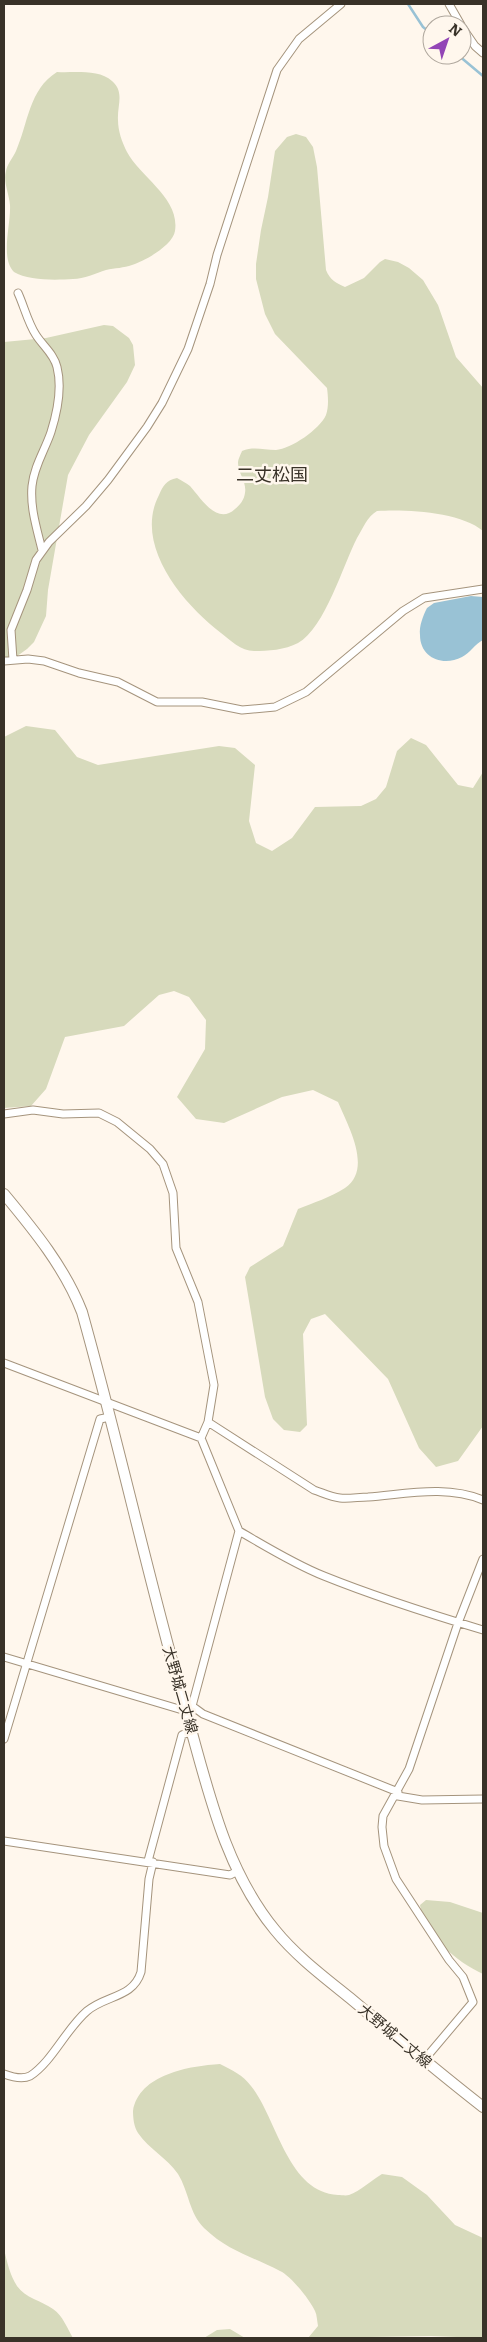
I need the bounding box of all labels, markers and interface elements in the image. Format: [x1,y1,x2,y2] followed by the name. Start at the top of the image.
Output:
[422,15,472,65] north arrow
[445,18,467,41] text: N
[236,460,308,487] district label: 二丈松国
[158,1643,205,1736] street label: 大野城二丈線
[354,1997,438,2073] street label: 大野城二丈線

